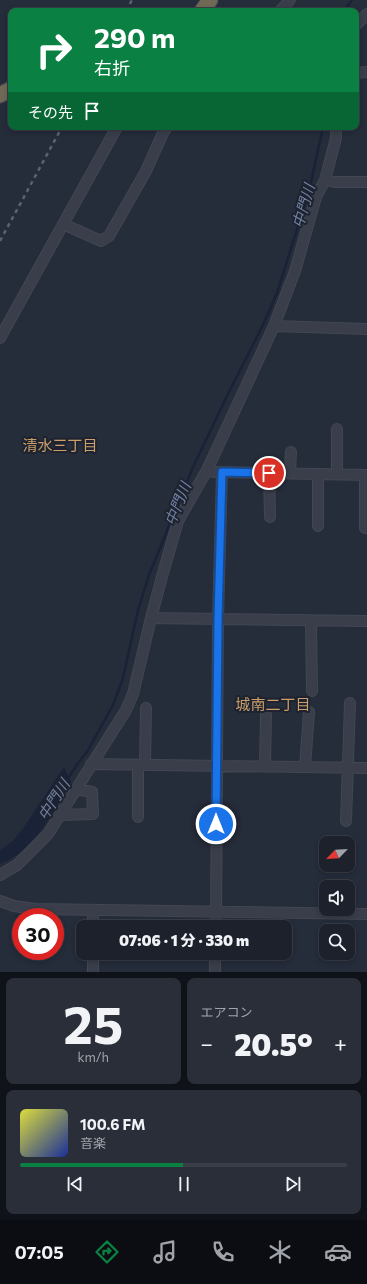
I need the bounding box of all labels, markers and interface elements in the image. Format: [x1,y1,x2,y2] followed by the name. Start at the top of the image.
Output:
[94,20,175,54] text: 290 m
[28,24,80,76] icon: right
[94,57,130,79] text: 右折
[81,100,103,122] icon: arrive
[28,103,73,121] text: その先
[288,180,318,230] water label: 中門川
[22,436,98,454] district label: 清水三丁目
[252,456,286,490] pin
[258,462,280,484] icon: arrive
[160,478,195,528] water label: 中門川
[235,695,311,713] district label: 城南二丁目
[33,774,74,823] water label: 中門川
[195,803,237,845] position arrow
[319,836,355,872] north arrow
[319,836,355,960] map controls
[319,880,355,916] button: sound
[12,908,64,960] speed limit sign: 30
[319,924,355,960] button: search
[119,931,249,949] text: 07:06 · 1 分 · 330 m
[63,991,123,1055] text: 25
[201,1004,253,1020] text: エアコン
[234,1025,313,1062] text: 20.5°
[201,1030,213,1057] text: −
[334,1030,347,1057] text: +
[77,1049,109,1065] text: km/h
[80,1115,146,1133] text: 100.6 FM
[80,1135,106,1151] text: 音楽
[64,1173,86,1195] icon: previous
[173,1173,195,1195] icon: pause
[282,1173,304,1195] icon: next
[93,1238,121,1266] icon: directions
[151,1238,179,1266] icon: music
[209,1238,237,1266] icon: phone
[266,1238,294,1266] icon: climate
[324,1238,352,1266] icon: car
[15,1241,64,1263] text: 07:05

